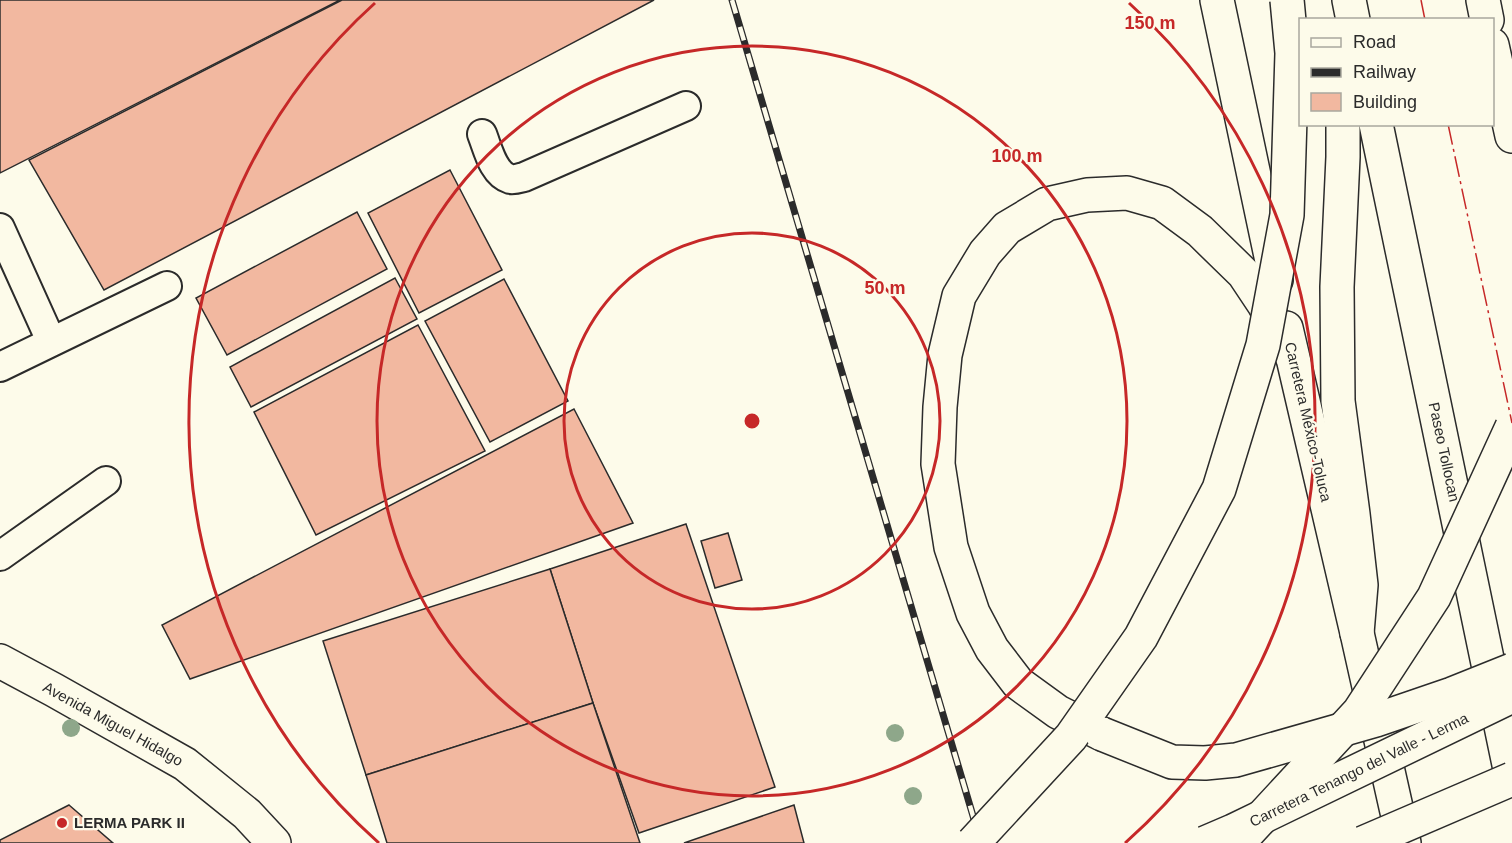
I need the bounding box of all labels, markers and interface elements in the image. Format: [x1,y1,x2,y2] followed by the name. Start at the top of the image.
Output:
[1124,13,1176,33] text: 150 m
[1299,18,1494,126] legend
[1353,32,1396,52] text: Road
[1353,62,1416,82] text: Railway
[1353,92,1417,112] text: Building
[991,146,1043,166] text: 100 m
[864,278,906,298] text: 50 m
[1282,340,1335,504] street label: Carretera México-Toluca
[1426,401,1463,503] street label: Paseo Tollocan
[742,411,762,431] centre of rings
[40,678,186,769] street label: Avenida Miguel Hidalgo
[1247,709,1472,830] street label: Carretera Tenango del Valle - Lerma
[74,814,185,831] place label: LERMA PARK II
[55,816,69,830] marker: LERMA PARK II

